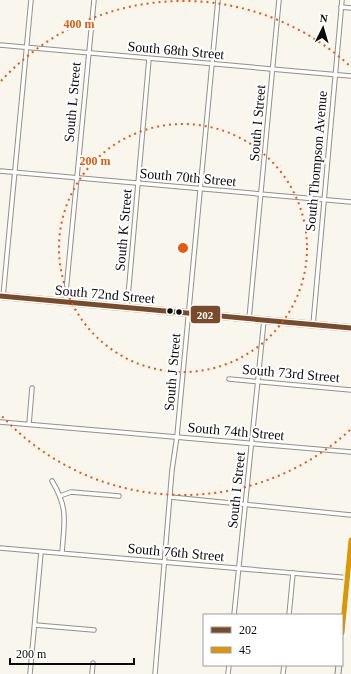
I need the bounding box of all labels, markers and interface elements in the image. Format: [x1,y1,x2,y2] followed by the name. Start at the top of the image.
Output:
[303,8,343,48] north arrow
[319,12,328,24] text: N
[64,17,95,31] text: 400 m
[127,39,225,62] street label: South 68th Street
[62,61,83,143] street label: South L Street
[247,84,268,162] street label: South I Street
[303,90,330,232] street label: South Thompson Avenue
[80,154,111,168] text: 200 m
[139,166,237,189] street label: South 70th Street
[112,188,135,272] street label: South K Street
[176,241,190,255] centre of rings
[54,283,156,306] street label: South 72nd Street
[190,305,221,324] line badge: 202
[165,306,175,316] unlabelled marker
[174,307,184,317] unlabelled marker
[197,309,214,321] text: 202
[162,333,183,411] street label: South J Street
[241,362,341,385] street label: South 73rd Street
[187,420,285,443] street label: South 74th Street
[225,451,248,529] street label: South I Street
[127,541,225,564] street label: South 76th Street
[203,614,343,666] legend
[239,623,257,637] text: 202
[10,640,134,666] scale bar
[239,643,251,657] text: 45
[16,647,47,661] text: 200 m

